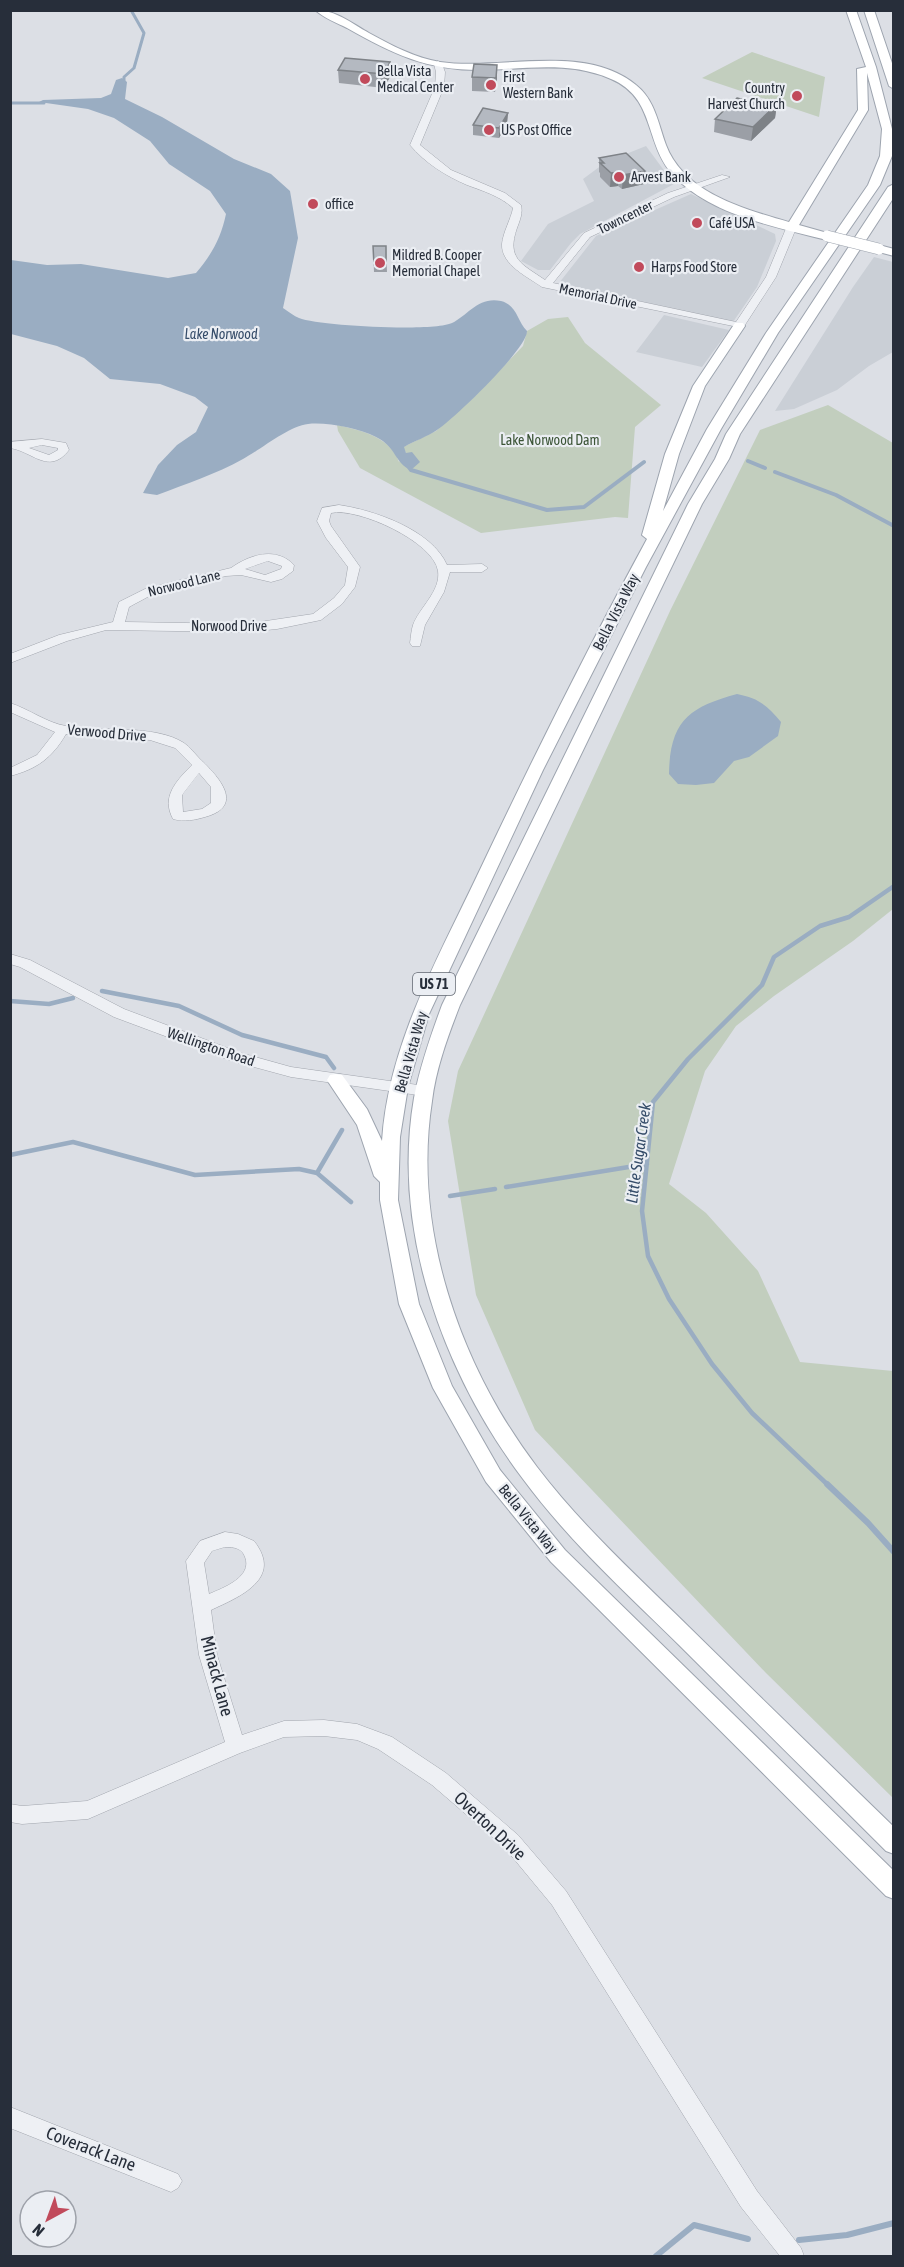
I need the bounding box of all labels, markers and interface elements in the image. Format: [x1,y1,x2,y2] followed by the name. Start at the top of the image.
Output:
[377,63,455,95] place label: Bella Vista Medical Center
[503,69,573,101] place label: First Western Bank
[358,72,372,86] marker: Bella Vista Medical Center
[484,78,498,92] marker: First Western Bank
[707,80,785,112] place label: Country Harvest Church
[790,89,804,103] marker: Country Harvest Church
[501,122,572,138] place label: US Post Office
[482,123,496,137] marker: US Post Office
[631,169,691,185] place label: Arvest Bank
[612,170,626,184] marker: Arvest Bank
[325,196,354,212] place label: office
[595,196,656,237] street label: Towncenter
[306,197,320,211] marker: office
[709,215,755,231] place label: Café USA
[690,216,704,230] marker: Café USA
[392,247,482,279] place label: Mildred B. Cooper Memorial Chapel
[373,256,387,270] marker: Mildred B. Cooper Memorial Chapel
[651,259,737,275] place label: Harps Food Store
[632,260,646,274] marker: Harps Food Store
[558,280,638,312] street label: Memorial Drive
[184,326,258,342] water label: Lake Norwood
[500,432,600,448] park label: Lake Norwood Dam
[146,566,222,600] street label: Norwood Lane
[589,571,642,653] street label: Bella Vista Way
[191,618,267,634] street label: Norwood Drive
[67,721,147,744] street label: Verwood Drive
[413,973,455,995] road number: US 71
[391,1009,430,1095] street label: Bella Vista Way
[165,1024,257,1069] street label: Wellington Road
[622,1101,655,1205] water label: Little Sugar Creek
[495,1481,561,1557] street label: Bella Vista Way
[197,1633,238,1718] street label: Minack Lane
[450,1787,531,1864] street label: Overton Drive
[43,2122,139,2175] street label: Coverack Lane
[18,2189,78,2249] north arrow
[29,2220,48,2240] text: N

